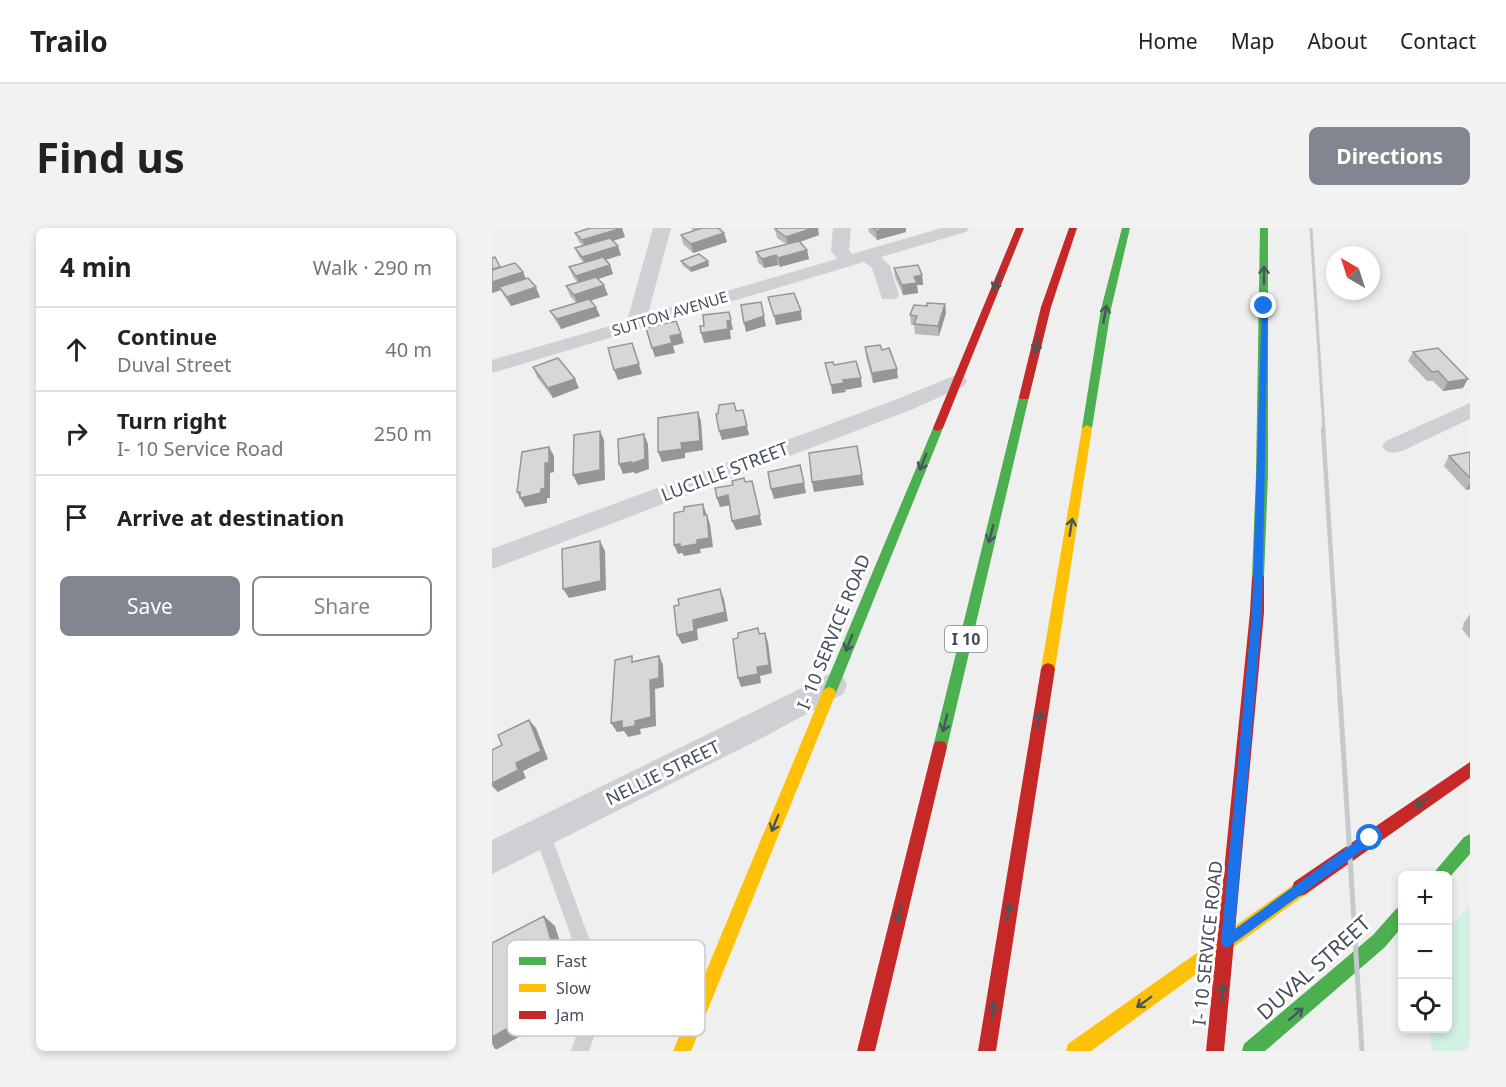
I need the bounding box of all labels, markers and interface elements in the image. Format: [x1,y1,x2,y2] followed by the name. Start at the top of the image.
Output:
[30,22,108,60] text: Trailo
[1138,27,1198,55] text: Home
[1231,27,1274,55] text: Map
[1307,27,1367,55] text: About
[1400,27,1476,55] text: Contact
[1309,127,1470,185] button: Directions
[36,128,185,185] text: Find us
[1326,246,1380,300] north arrow
[60,249,132,285] text: 4 min
[313,254,432,281] text: Walk · 290 m
[1258,265,1270,285] one-way arrow
[991,272,1002,291] one-way arrow
[609,286,730,340] street label: SUTTON AVENUE
[1250,292,1276,318] route end
[1100,305,1111,325] one-way arrow
[117,321,217,351] text: Continue
[60,333,93,366] icon: ahead
[1031,334,1043,353] one-way arrow
[385,336,432,363] text: 40 m
[117,351,232,378] text: Duval Street
[117,405,227,435] text: Turn right
[60,417,93,450] icon: right
[374,420,432,447] text: 250 m
[117,435,283,462] text: I- 10 Service Road
[658,436,792,506] street label: LUCILLE STREET
[917,453,928,471] one-way arrow
[60,501,93,534] icon: arrive
[117,502,344,532] text: Arrive at destination
[1065,518,1076,538] one-way arrow
[985,524,997,543] one-way arrow
[791,550,875,713] street label: I- 10 SERVICE ROAD
[60,576,240,636] button: Save
[252,576,432,636] button: Share
[945,626,987,652] road number: I 10
[843,633,854,651] one-way arrow
[1034,711,1045,730] one-way arrow
[939,713,951,732] one-way arrow
[601,734,724,810] street label: NELLIE STREET
[1414,796,1430,808] one-way arrow
[769,813,780,832] one-way arrow
[1356,824,1382,850] route start
[1186,859,1228,1026] street label: I- 10 SERVICE ROAD
[1398,871,1452,1033] map controls
[1398,871,1452,925] button: +
[893,903,905,922] one-way arrow
[1003,903,1014,923] one-way arrow
[1251,909,1376,1026] street label: DUVAL STREET
[1398,925,1452,979] button: −
[507,940,705,1036] legend
[556,950,587,972] text: Fast
[556,977,591,999] text: Slow
[1398,979,1452,1033] button: locate
[1217,983,1228,1003] one-way arrow
[1137,995,1153,1008] one-way arrow
[988,1001,999,1021] one-way arrow
[554,1004,584,1026] text: Jam
[1288,1007,1304,1020] one-way arrow

